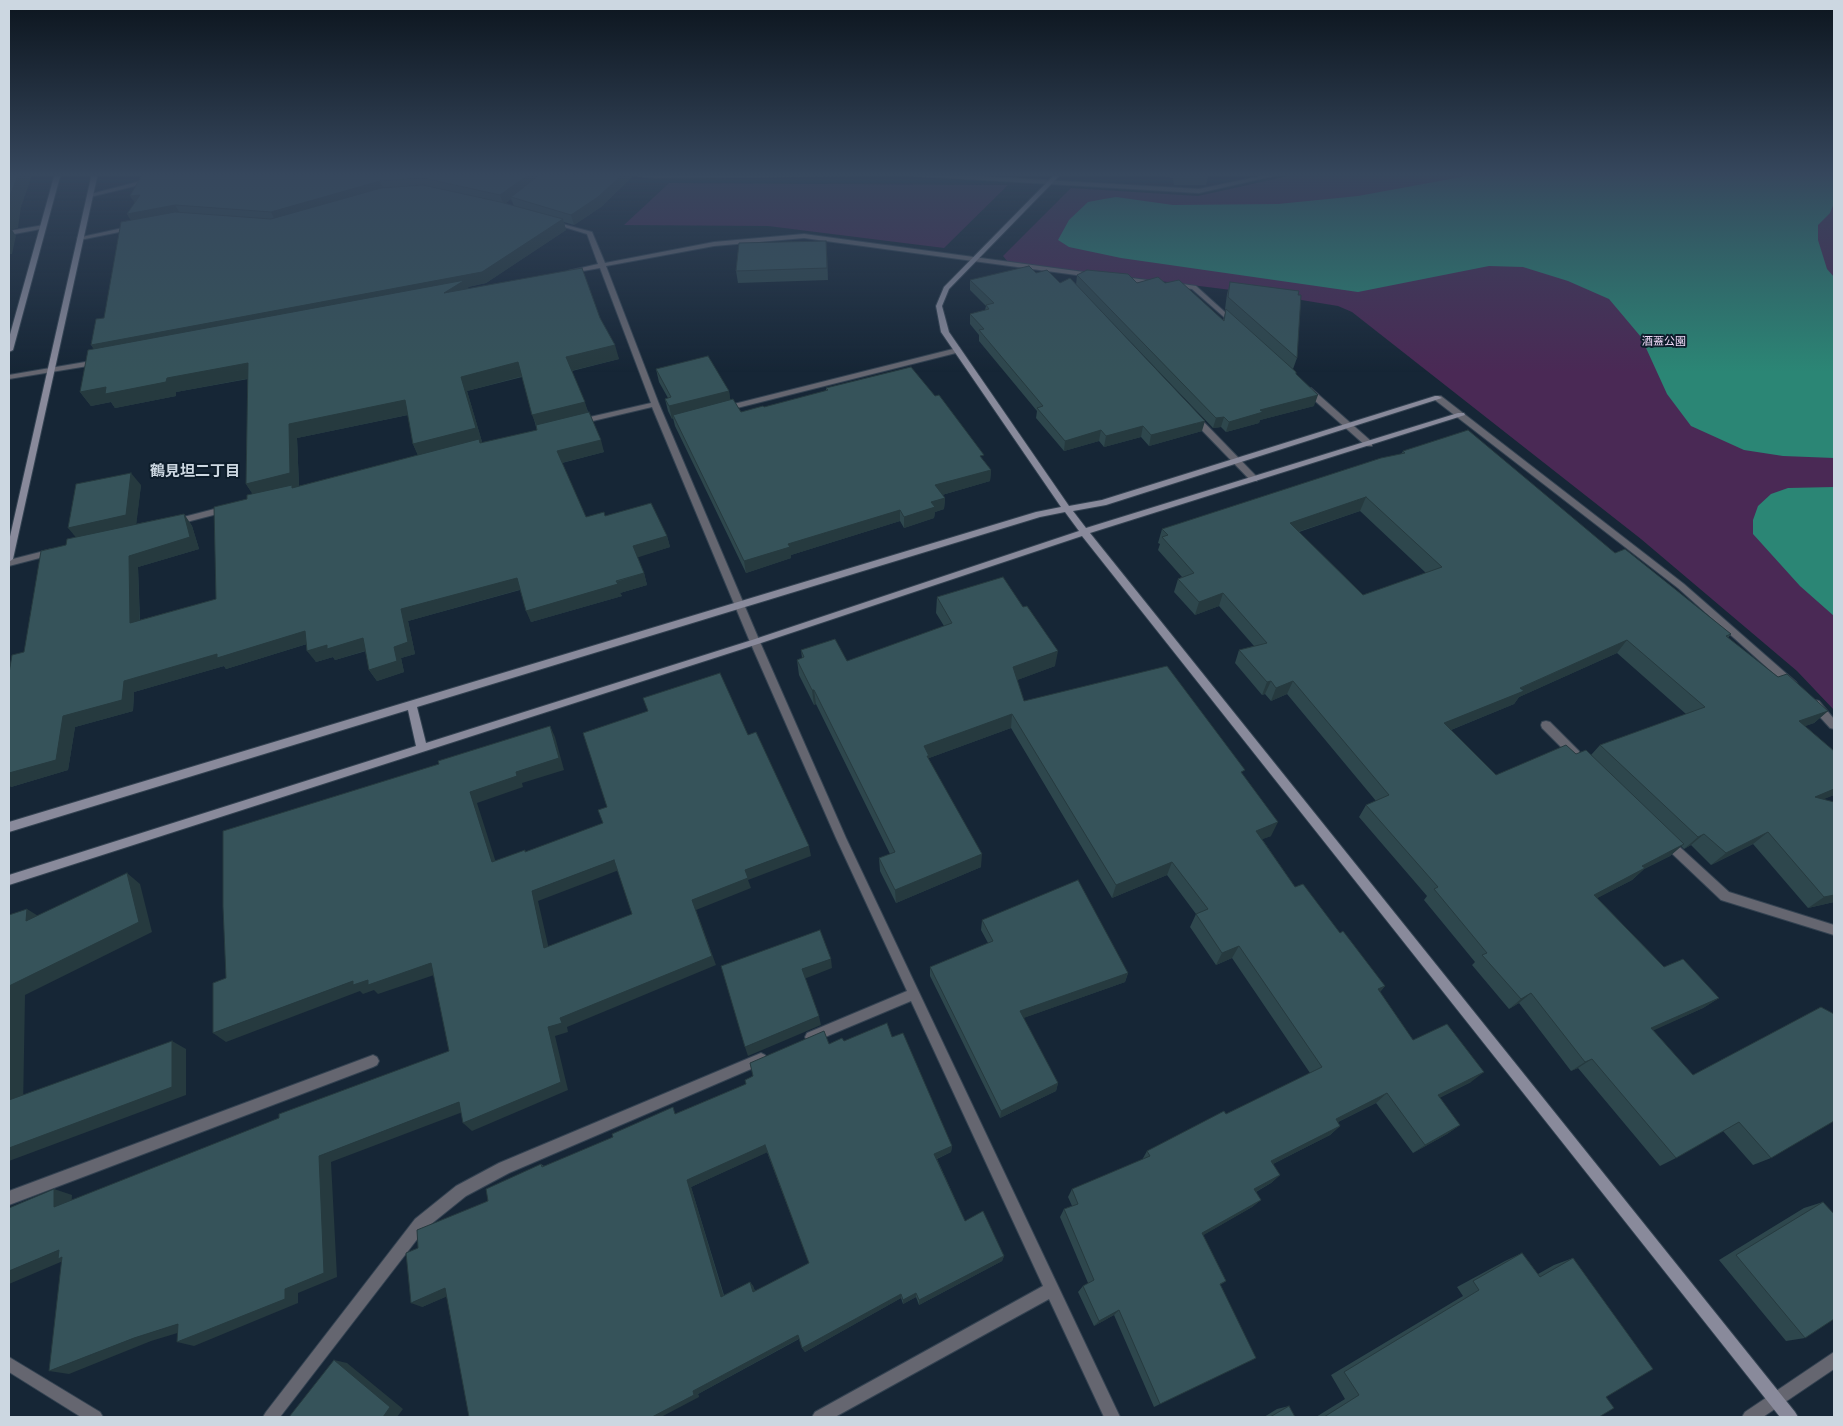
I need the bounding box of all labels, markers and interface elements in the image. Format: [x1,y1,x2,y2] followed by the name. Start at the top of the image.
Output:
[1642,335,1686,349] park label: 酒蓋公園
[150,462,240,480] district label: 鶴見坦二丁目

